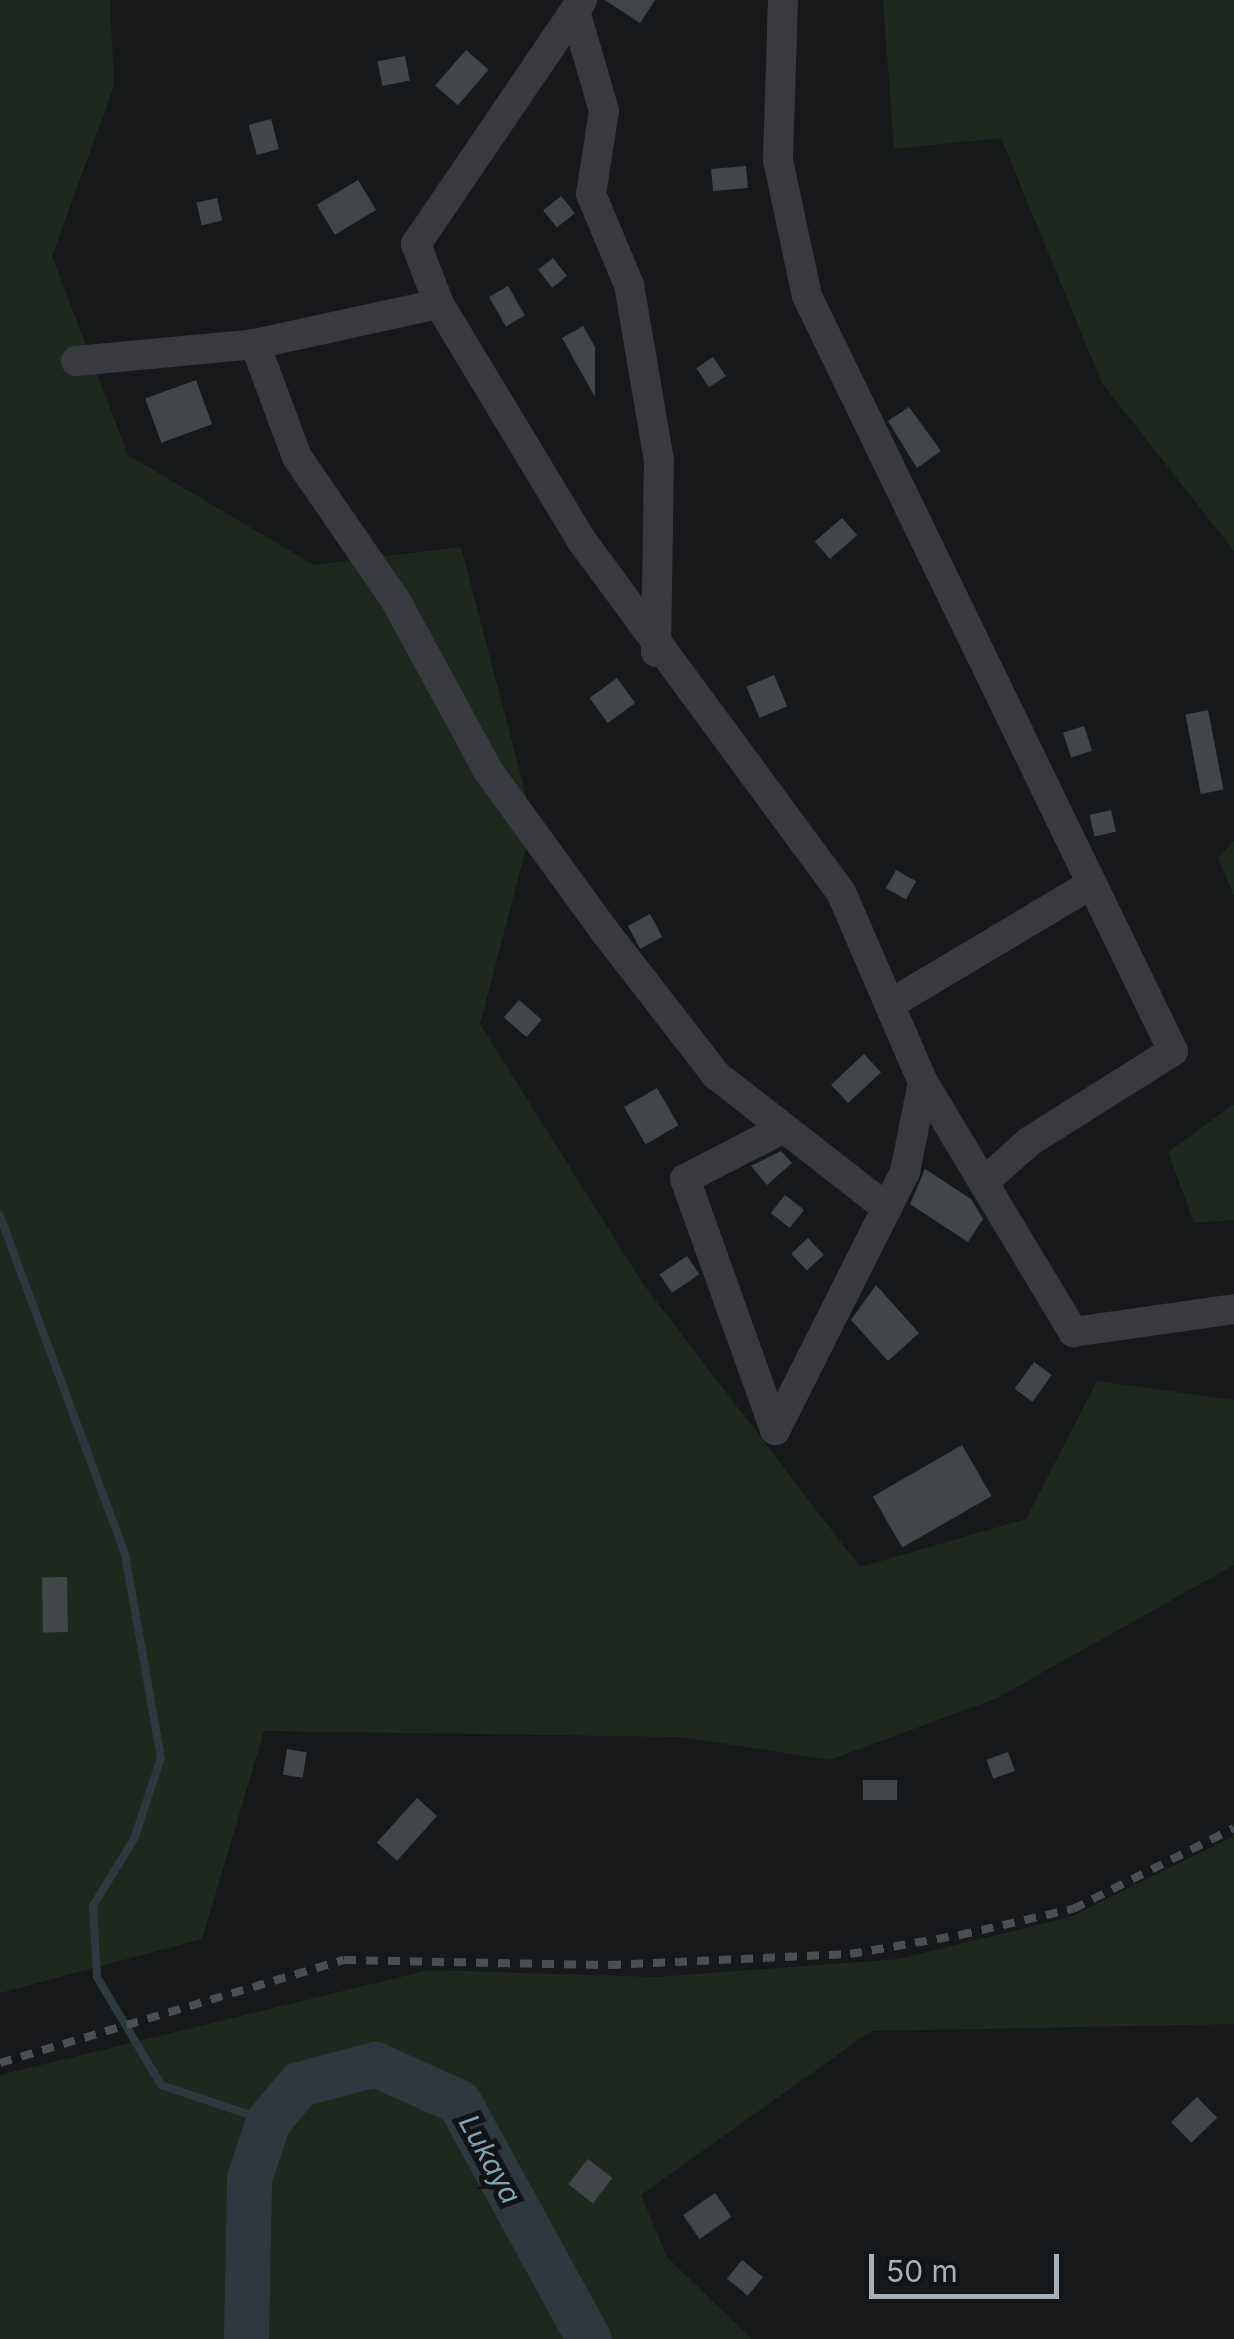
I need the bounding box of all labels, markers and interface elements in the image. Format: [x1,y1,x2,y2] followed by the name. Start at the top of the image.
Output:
[452,2109,528,2209] water label: Lukaya
[874,2234,1064,2296] scale bar
[886,2253,958,2289] text: 50 m

